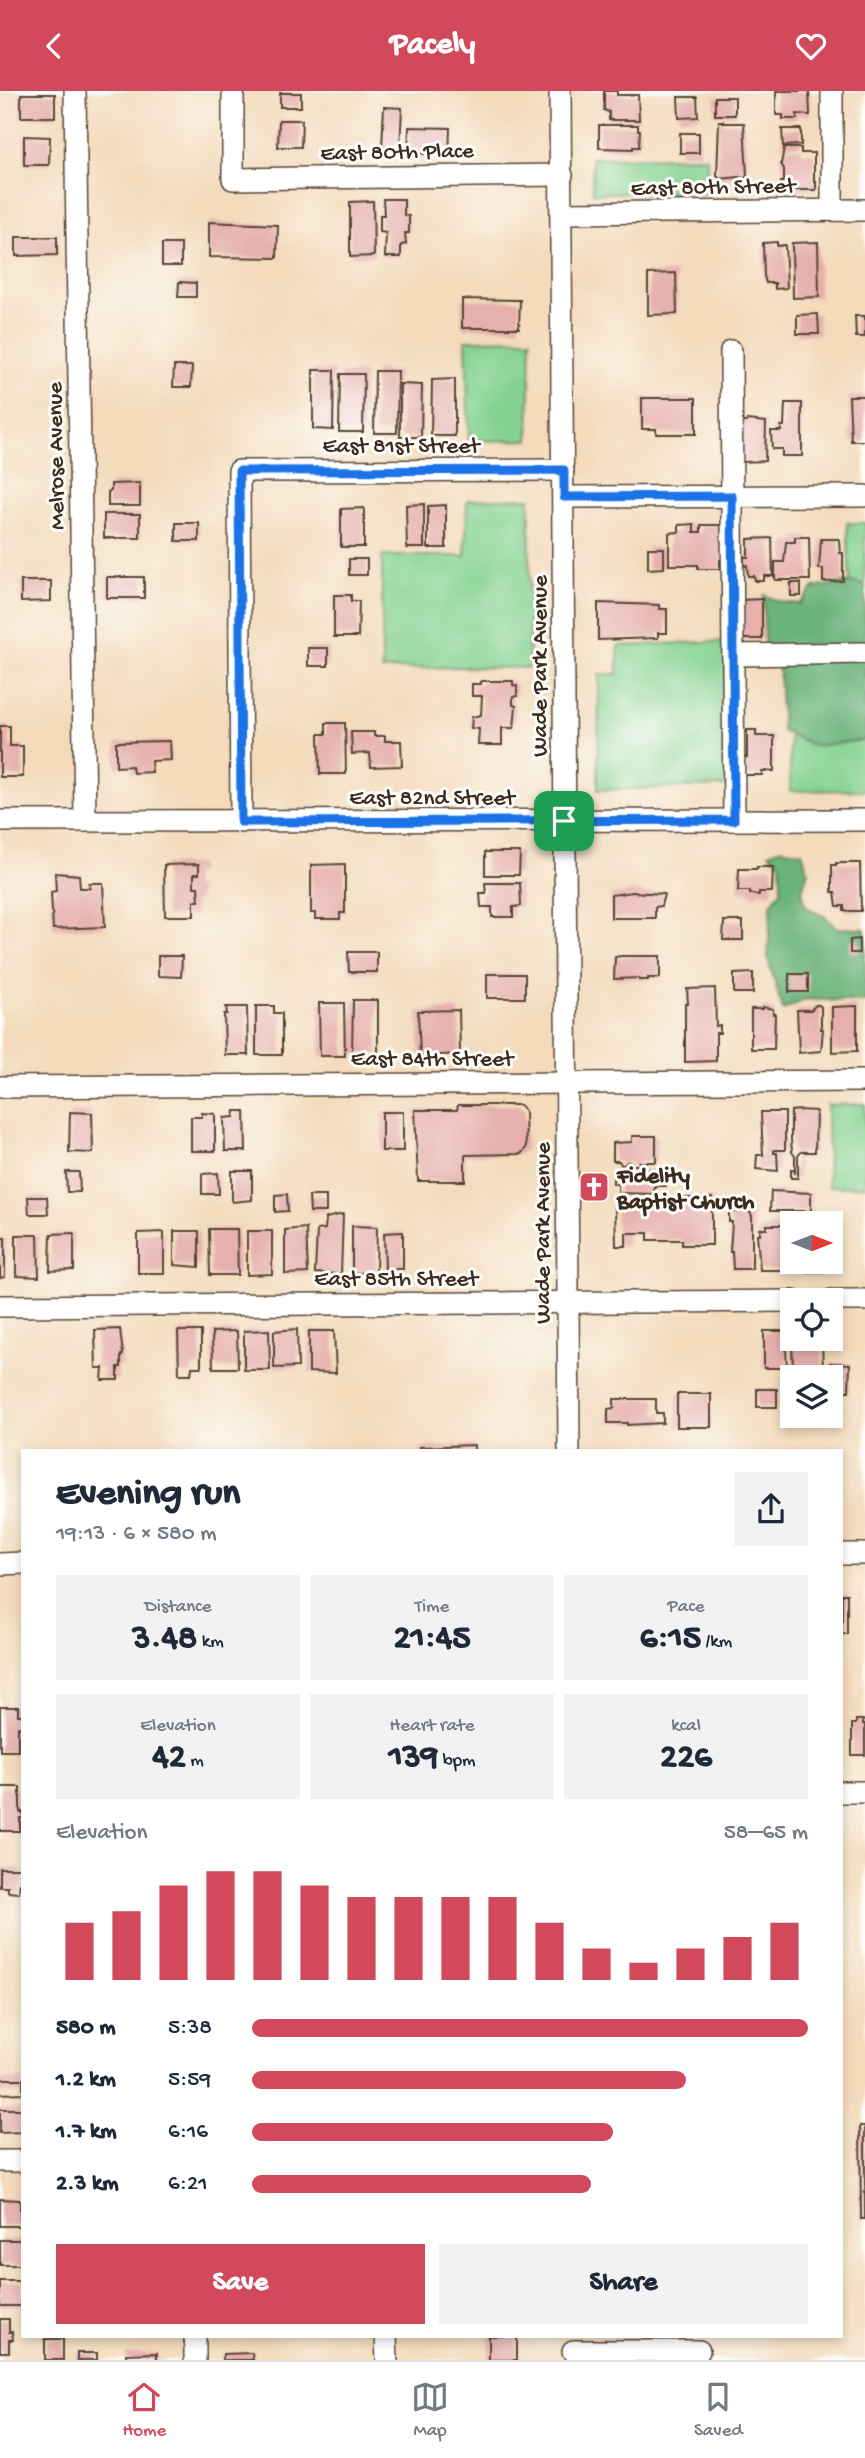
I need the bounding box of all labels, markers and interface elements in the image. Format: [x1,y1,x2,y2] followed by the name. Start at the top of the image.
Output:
[35,27,73,65] icon: back
[390,27,475,65] text: Pacely
[792,27,830,65] icon: heart
[320,139,475,168] street label: East 80th Place
[631,174,797,203] street label: East 80th Street
[43,381,72,530] street label: Melrose Avenue
[323,434,481,461] street label: East 81st Street
[528,574,555,757] street label: Wade Park Avenue
[349,786,516,813] street label: East 82nd Street
[534,791,594,851] pin
[545,802,583,840] icon: arrive
[351,1047,515,1074] street label: East 84th Street
[531,1141,558,1324] street label: Wade Park Avenue
[616,1164,755,1217] place label: Fidelity Baptist Church
[577,1170,611,1204] church icon: Fidelity Baptist Church
[780,1211,844,1274] north arrow
[780,1211,843,1428] map controls
[314,1267,479,1294] street label: East 85th Street
[780,1288,843,1351] button: locate
[780,1365,843,1428] button: layers
[734,1472,808,1546] button: share
[56,1473,240,1517] text: Evening run
[56,1521,217,1548] text: 19:13 · 6 × 580 m
[144,1596,212,1619] text: Distance
[415,1596,449,1619] text: Time
[667,1596,705,1619] text: Pace
[132,1619,197,1660] text: 3.48
[393,1619,471,1660] text: 21:45
[640,1619,701,1660] text: 6:15
[197,1631,224,1654] text: km
[701,1631,732,1654] text: /km
[140,1715,216,1738] text: Elevation
[389,1715,475,1738] text: Heart rate
[671,1715,701,1738] text: kcal
[152,1738,186,1779] text: 42
[388,1738,438,1779] text: 139
[660,1738,712,1779] text: 226
[186,1750,204,1773] text: m
[438,1750,476,1773] text: bpm
[56,1820,147,1847] text: Elevation
[724,1820,808,1847] text: 58–65 m
[56,2015,116,2042] text: 580 m
[168,2015,212,2042] text: 5:38
[56,2067,116,2094] text: 1.2 km
[168,2067,211,2094] text: 5:59
[56,2119,117,2146] text: 1.7 km
[168,2119,208,2146] text: 6:16
[56,2171,118,2198] text: 2.3 km
[168,2171,207,2198] text: 6:21
[56,2244,425,2324] button: Save
[439,2244,808,2324] button: Share
[122,2378,166,2443] tab: Home
[411,2378,449,2443] tab: Map
[694,2378,743,2443] tab: Saved

